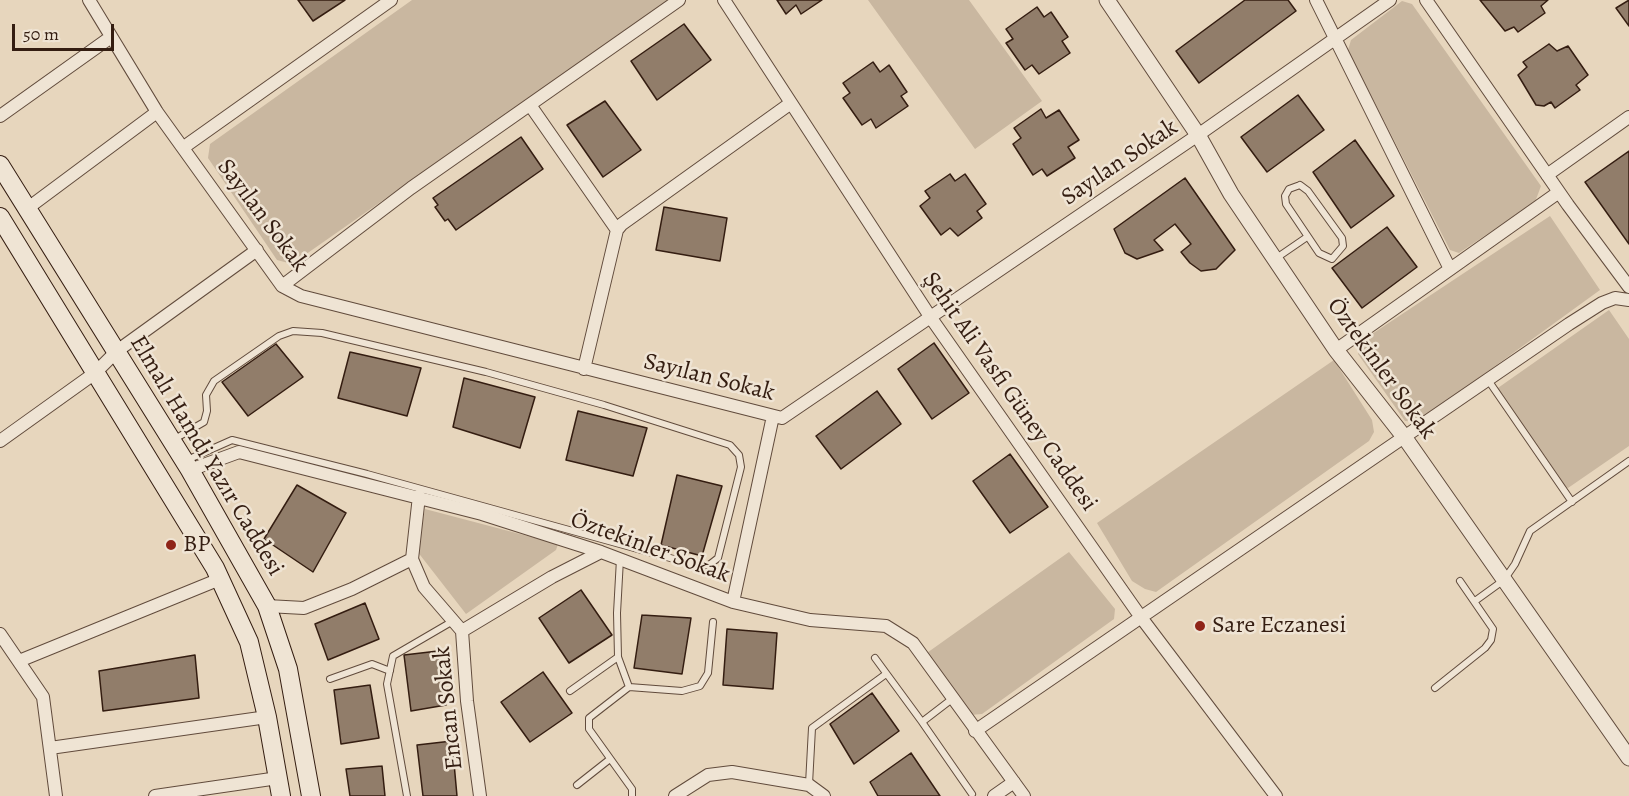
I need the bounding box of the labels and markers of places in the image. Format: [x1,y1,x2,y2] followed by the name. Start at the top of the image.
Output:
[183,531,211,559] place label: BP
[164,538,178,552] marker: BP
[1212,612,1346,640] place label: Sare Eczanesi
[1193,619,1207,633] marker: Sare Eczanesi

